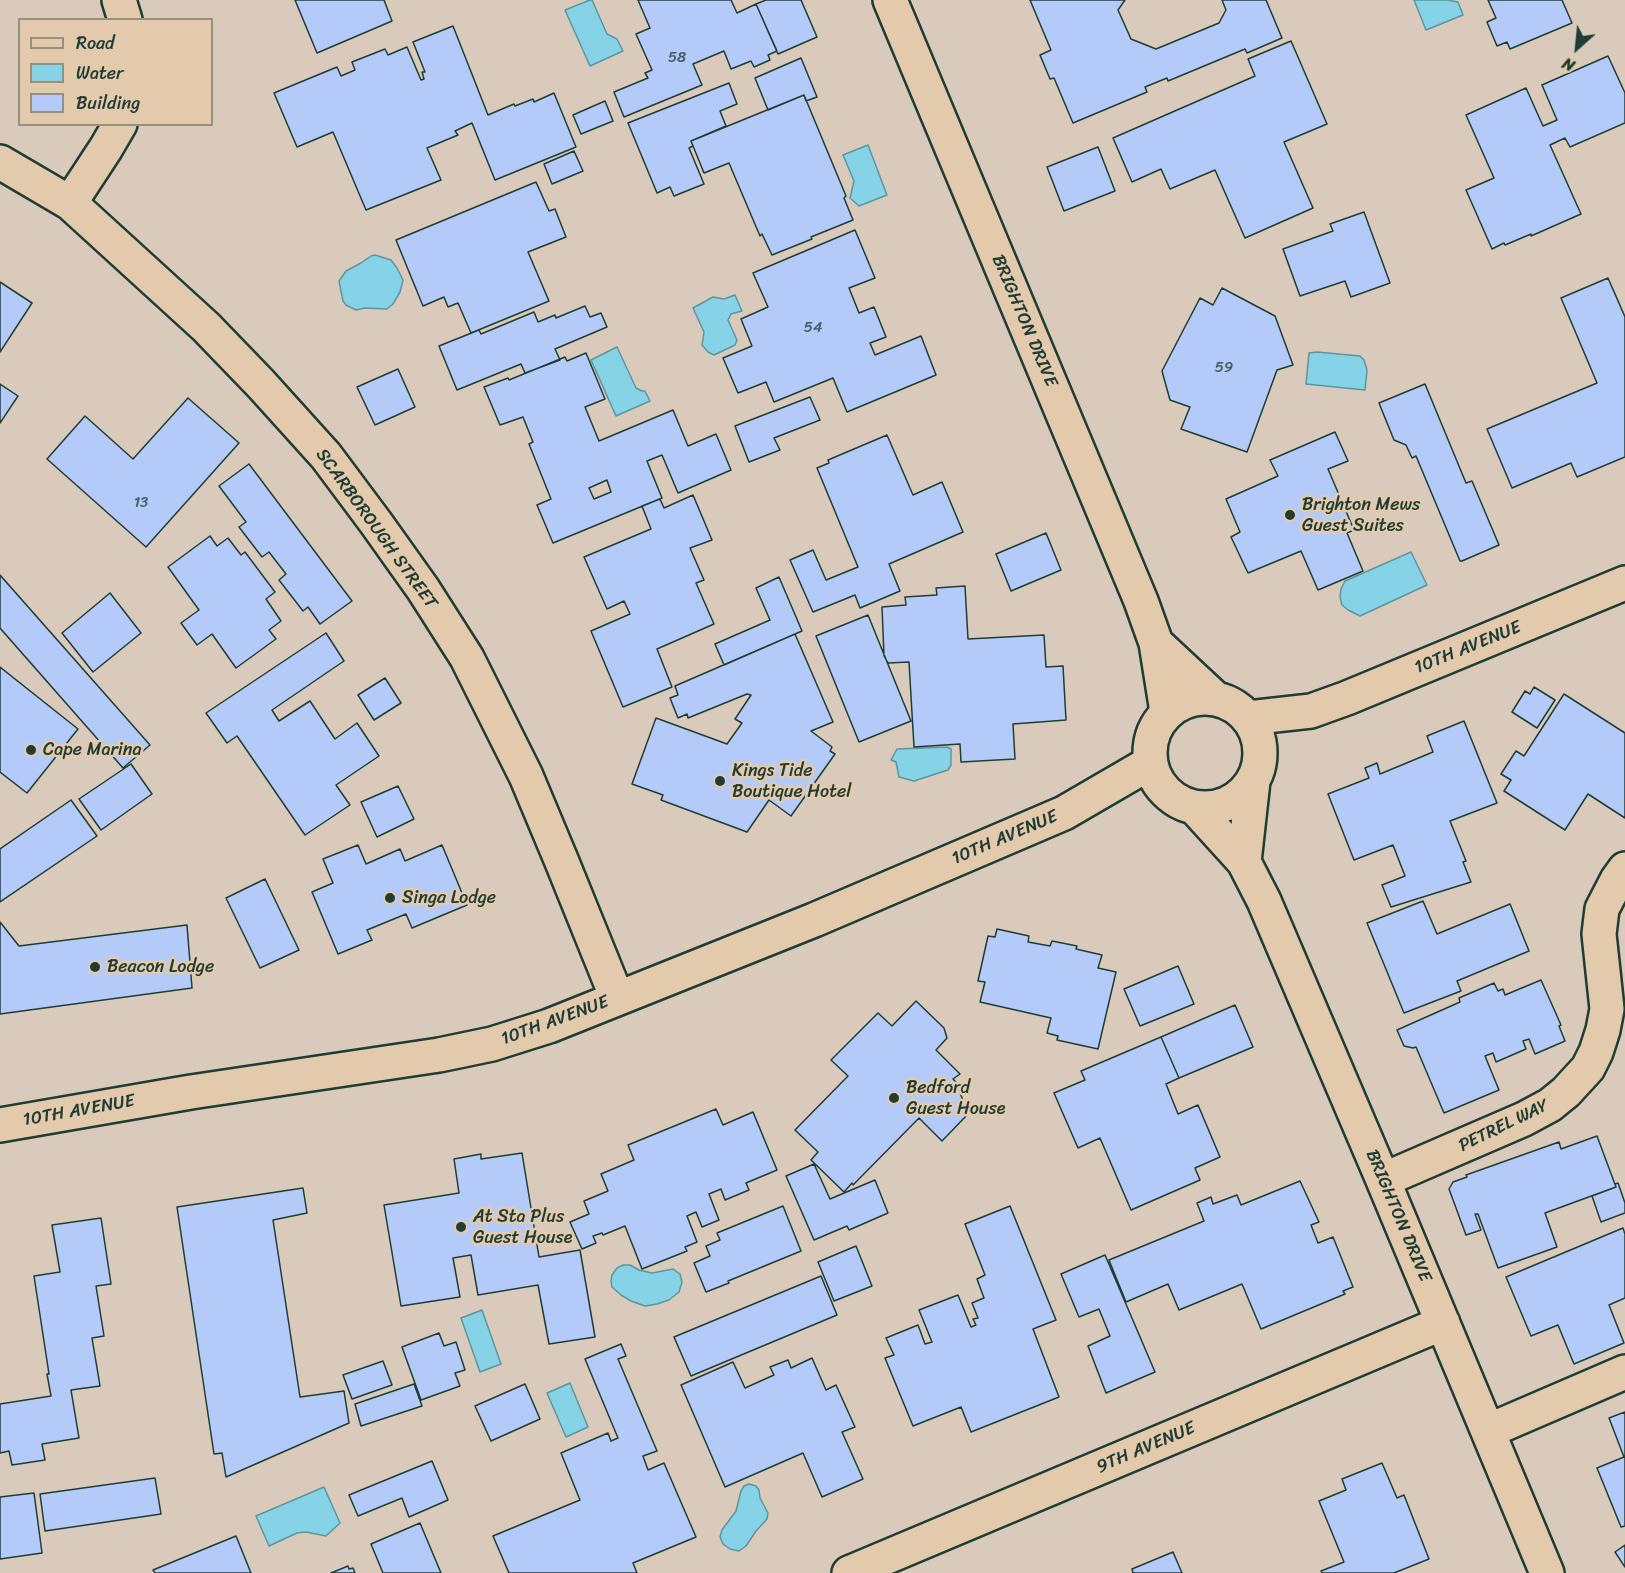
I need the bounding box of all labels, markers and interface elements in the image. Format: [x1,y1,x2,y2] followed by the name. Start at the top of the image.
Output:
[18,18,213,126] legend
[1547,18,1607,78] north arrow
[76,27,115,59] text: Road
[668,49,686,67] house number: 58
[1557,49,1580,80] text: N
[76,57,123,89] text: Water
[76,87,140,119] text: Building
[986,252,1062,390] street label: BRIGHTON DRIVE
[804,319,822,337] house number: 54
[1215,359,1233,377] house number: 59
[311,445,441,613] street label: SCARBOROUGH STREET
[134,494,148,512] house number: 13
[1302,494,1420,536] place label: Brighton Mews Guest Suites
[1283,508,1297,522] marker: Brighton Mews Guest Suites
[1412,617,1524,679] street label: 10TH AVENUE
[43,739,142,761] place label: Cape Marina
[24,743,38,757] marker: Cape Marina
[732,760,851,802] place label: Kings Tide Boutique Hotel
[713,774,727,788] marker: Kings Tide Boutique Hotel
[949,806,1061,870] street label: 10TH AVENUE
[402,887,496,909] place label: Singa Lodge
[383,891,397,905] marker: Singa Lodge
[107,956,214,978] place label: Beacon Lodge
[88,960,102,974] marker: Beacon Lodge
[498,992,612,1050] street label: 10TH AVENUE
[906,1077,1005,1120] place label: Bedford Guest House
[21,1091,137,1131] street label: 10TH AVENUE
[887,1091,901,1105] marker: Bedford Guest House
[1455,1095,1553,1157] street label: PETREL WAY
[1360,1147,1436,1285] street label: BRIGHTON DRIVE
[473,1206,572,1248] place label: At Sta Plus Guest House
[454,1220,468,1234] marker: At Sta Plus Guest House
[1093,1418,1199,1478] street label: 9TH AVENUE

